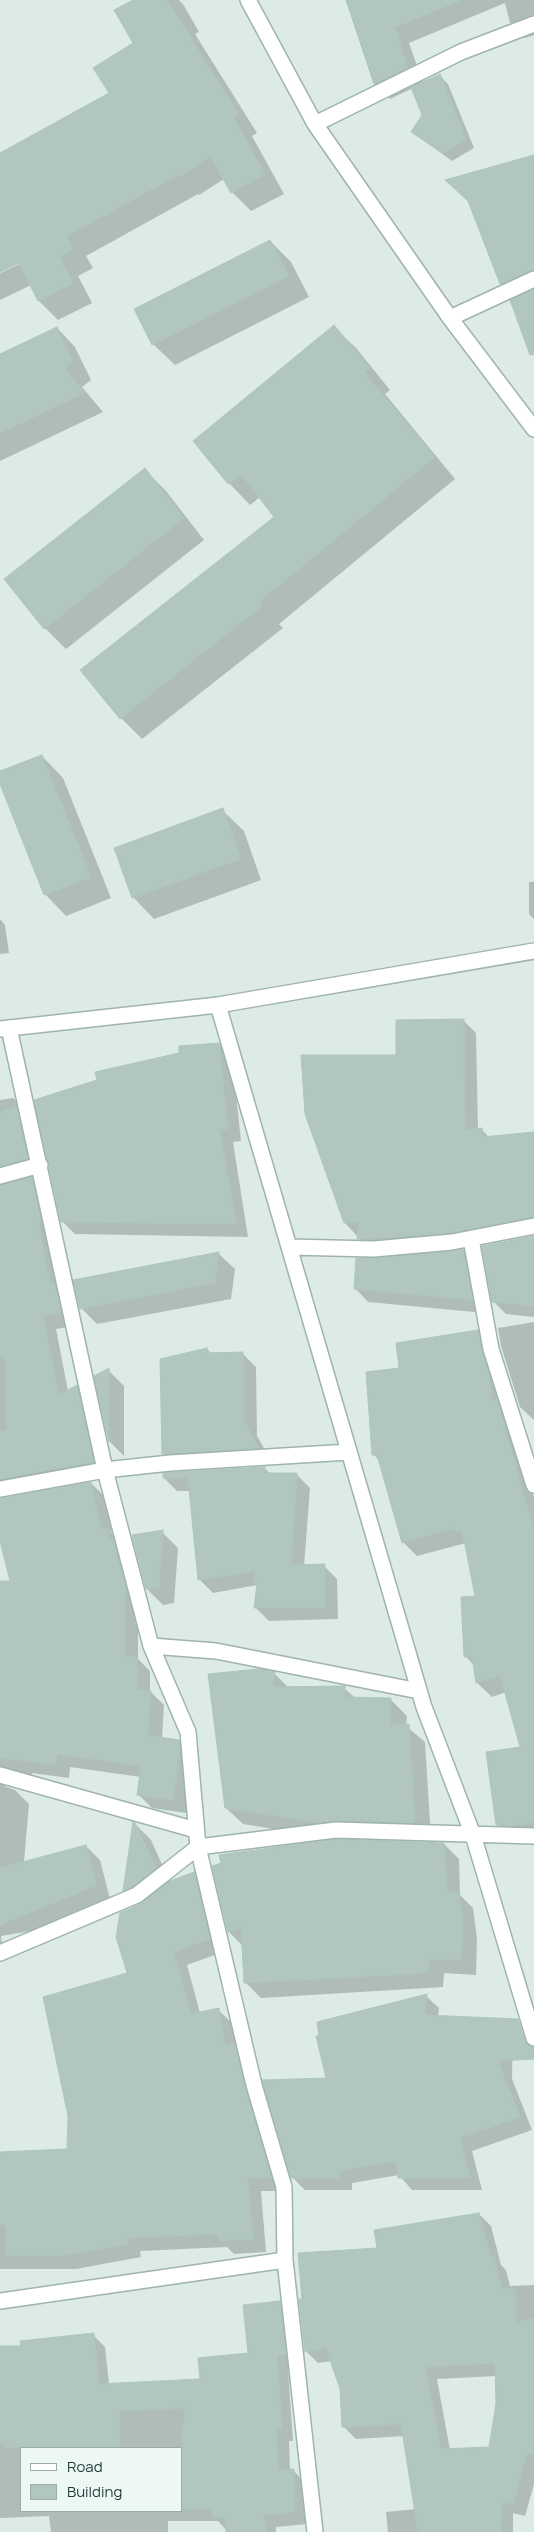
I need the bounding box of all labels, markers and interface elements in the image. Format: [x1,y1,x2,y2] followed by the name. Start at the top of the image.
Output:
[20,2447,182,2512] legend
[67,2456,103,2477] text: Road
[67,2481,122,2502] text: Building

